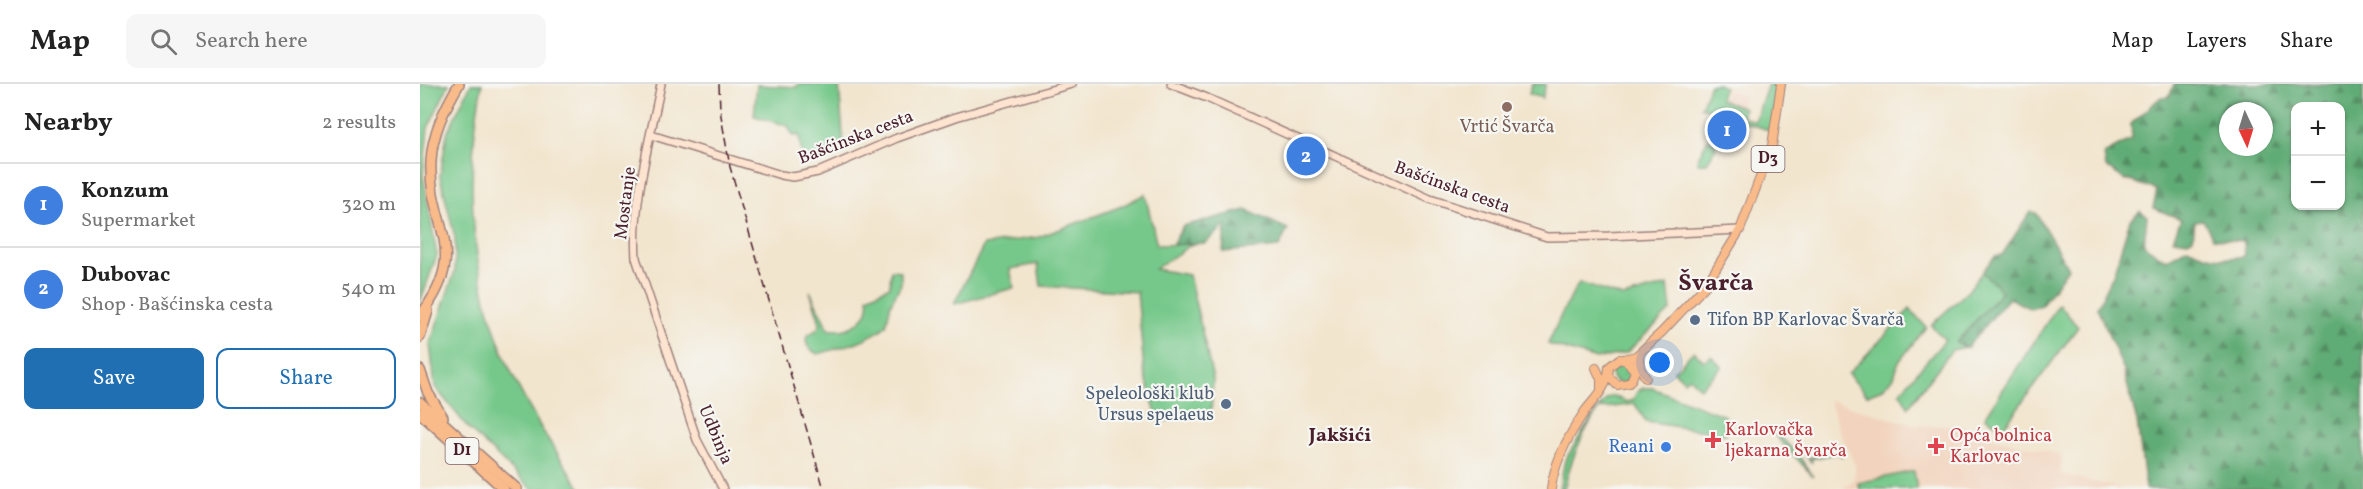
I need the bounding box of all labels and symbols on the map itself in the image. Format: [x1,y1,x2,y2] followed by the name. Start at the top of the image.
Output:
[1500,100,1514,114] marker: Vrtić Švarča
[2219,102,2273,156] north arrow
[795,105,917,171] street label: Bašćinska cesta
[1708,108,1746,152] pin: 1
[1460,115,1555,140] place label: Vrtić Švarča
[1286,134,1326,178] pin: 2
[1752,146,1784,172] road number: D3
[1391,155,1514,221] street label: Bašćinska cesta
[609,165,643,241] street label: Mostanje
[1678,267,1754,301] district label: Švarča
[1707,308,1904,333] place label: Tifon BP Karlovac Švarča
[1688,313,1702,327] marker: Tifon BP Karlovac Švarča
[1645,348,1674,377] your location
[1085,382,1214,428] place label: Speleološki klub Ursus spelaeus
[1219,397,1233,411] marker: Speleološki klub Ursus spelaeus
[691,401,739,469] street label: Udbinja
[1725,418,1847,464] place label: Karlovačka ljekarna Švarča
[1308,422,1371,450] district label: Jakšići
[1950,424,2052,470] place label: Opća bolnica Karlovac
[1706,433,1720,447] marker: Karlovačka ljekarna Švarča
[1608,435,1654,460] place label: Reani
[1927,437,1945,455] marker: Opća bolnica Karlovac
[446,438,478,464] road number: D1
[1659,440,1673,454] marker: Reani

